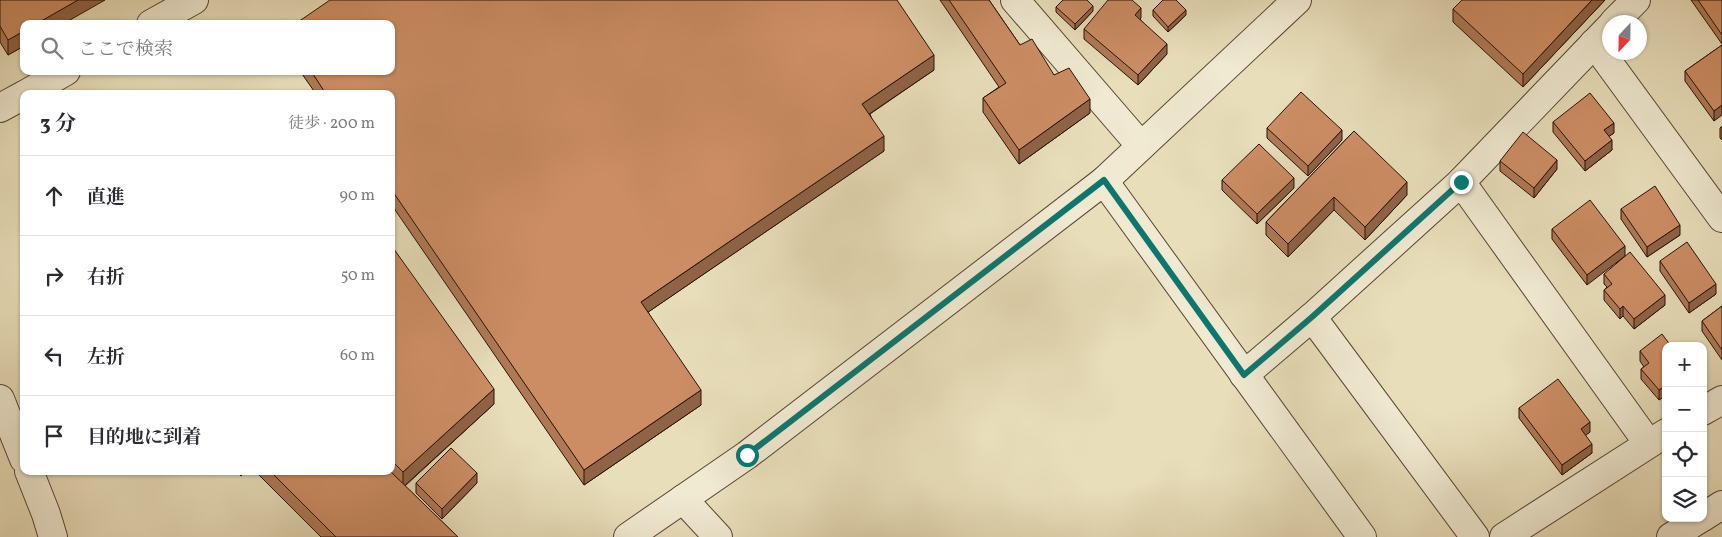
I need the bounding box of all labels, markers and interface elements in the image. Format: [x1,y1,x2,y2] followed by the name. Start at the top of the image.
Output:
[1602,15,1647,60] north arrow
[20,20,395,75] search box
[38,34,66,62] icon: search
[78,37,173,63] text: ここで検索
[40,110,76,139] text: 3 分
[288,113,375,135] text: 徒歩 · 200 m
[1450,171,1473,194] route end
[40,182,68,210] icon: ahead
[87,185,125,211] text: 直進
[339,185,375,207] text: 90 m
[40,262,68,290] icon: right
[87,265,125,291] text: 右折
[341,265,375,287] text: 50 m
[40,342,68,370] icon: left
[1662,342,1707,522] map controls
[1662,342,1707,387] button: +
[87,345,125,371] text: 左折
[340,345,375,367] text: 60 m
[1662,387,1707,432] button: −
[40,422,68,450] icon: arrive
[87,425,201,451] text: 目的地に到着
[1662,432,1707,477] button: locate
[736,444,759,467] route start
[1662,477,1707,522] button: layers

